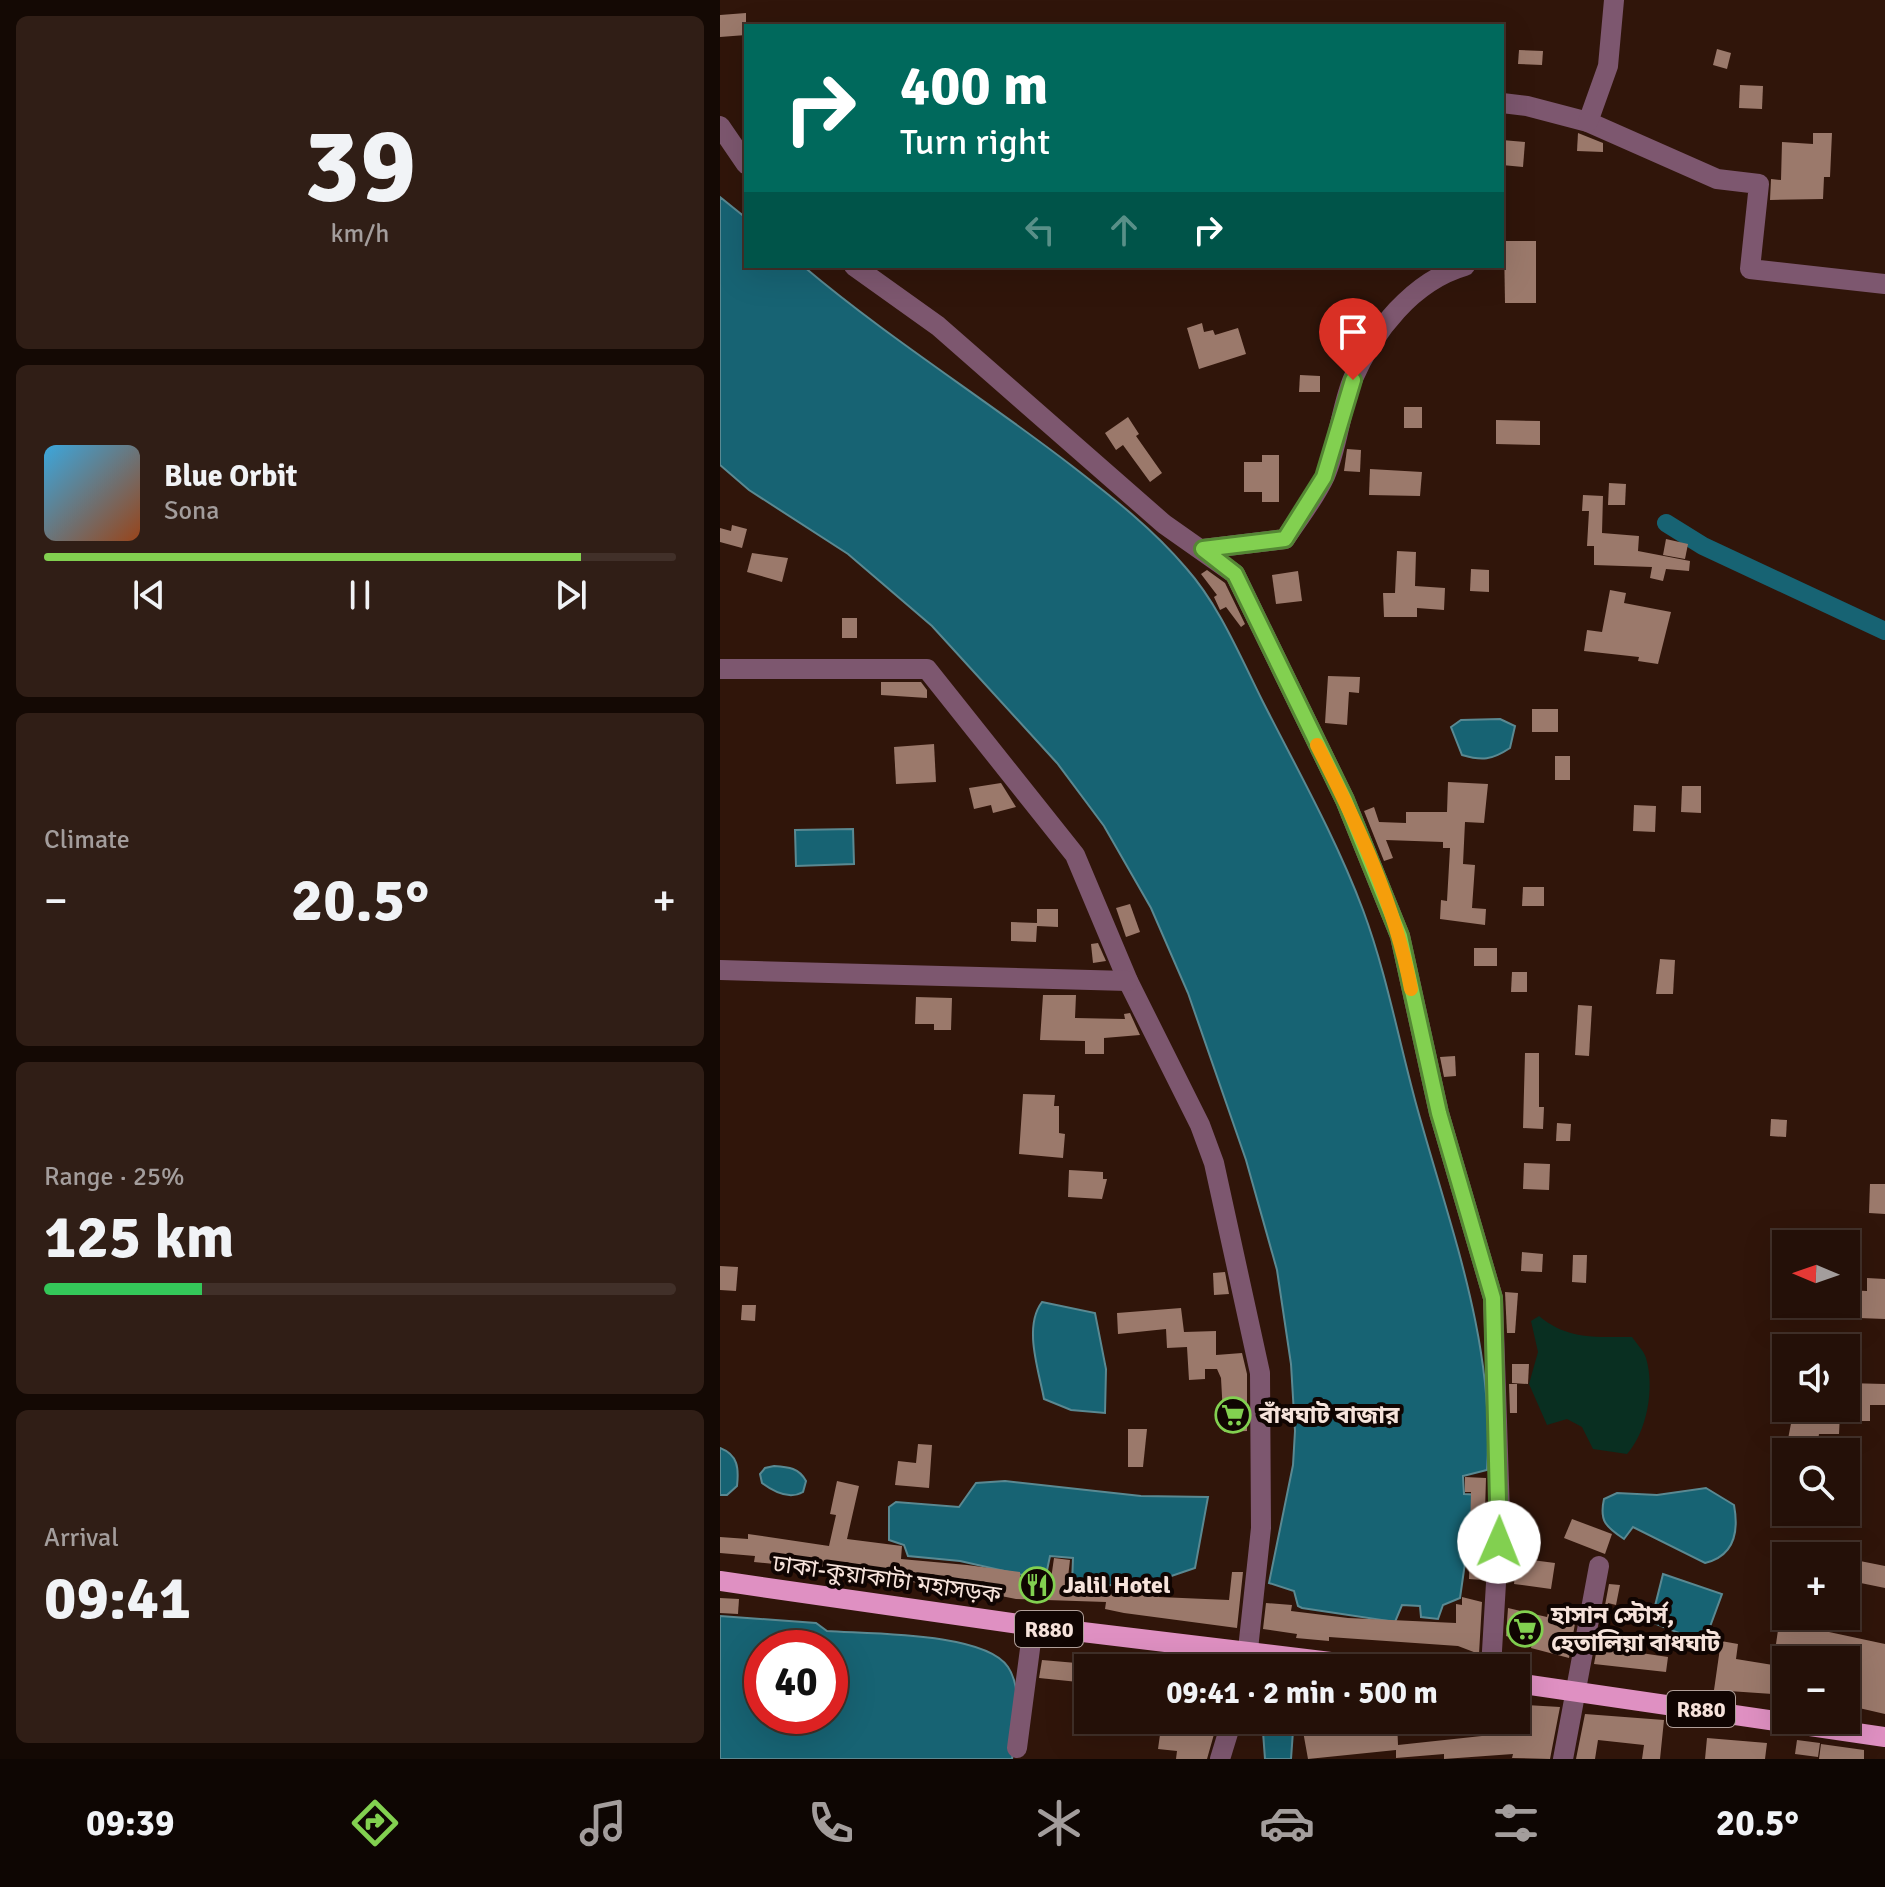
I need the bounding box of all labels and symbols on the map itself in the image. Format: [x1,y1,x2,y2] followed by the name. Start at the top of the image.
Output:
[1319,298,1387,380] pin
[1772,1230,1860,1318] north arrow
[1214,1396,1252,1434] supermarket icon: বাঁধঘাট বাজার
[1258,1400,1400,1430] place label: বাঁধঘাট বাজার
[1457,1500,1541,1584] position arrow
[770,1548,1004,1610] street label: ঢাকা-কুয়াকাটা মহাসড়ক
[1018,1566,1056,1604] restaurant icon: Jalil Hotel
[1063,1570,1171,1600] place label: Jalil Hotel
[1550,1600,1721,1658] place label: হাসান স্টোর্স, হেতালিয়া বাধঘাট
[1506,1610,1544,1648] supermarket icon: হাসান স্টোর্স, হেতালিয়া বাধঘাট
[1015,1611,1083,1647] road number: R880
[744,1630,848,1734] speed limit sign: 40
[1667,1691,1735,1727] road number: R880

